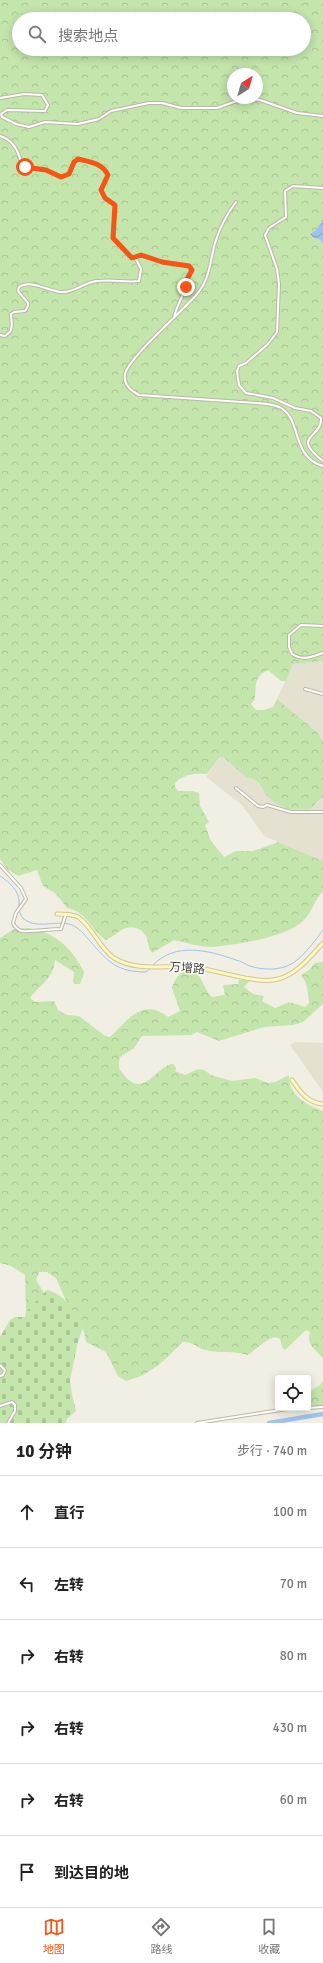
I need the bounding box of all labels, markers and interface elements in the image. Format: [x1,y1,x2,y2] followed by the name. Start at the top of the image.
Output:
[12,12,311,56] search box
[26,23,48,45] icon: search
[58,27,118,45] text: 搜索地点
[227,68,263,104] north arrow
[16,158,34,176] route start
[177,278,195,296] route end
[168,960,205,977] street label: 万增路
[275,1375,311,1411] map controls
[275,1375,311,1411] button: locate
[16,1441,72,1462] text: 10 分钟
[237,1443,307,1459] text: 步行 · 740 m
[16,1501,38,1523] icon: ahead
[54,1504,84,1522] text: 直行
[273,1504,307,1520] text: 100 m
[16,1573,38,1595] icon: left
[54,1576,84,1594] text: 左转
[280,1576,307,1592] text: 70 m
[16,1645,38,1667] icon: right
[54,1648,84,1666] text: 右转
[280,1648,307,1664] text: 80 m
[16,1717,38,1739] icon: right
[54,1720,84,1738] text: 右转
[273,1720,307,1736] text: 430 m
[16,1789,38,1811] icon: right
[54,1792,84,1810] text: 右转
[280,1792,307,1808] text: 60 m
[16,1861,38,1883] icon: arrive
[54,1864,129,1882] text: 到达目的地
[43,1916,65,1956] tab: 地图
[150,1916,172,1956] tab: 路线
[258,1916,280,1956] tab: 收藏

